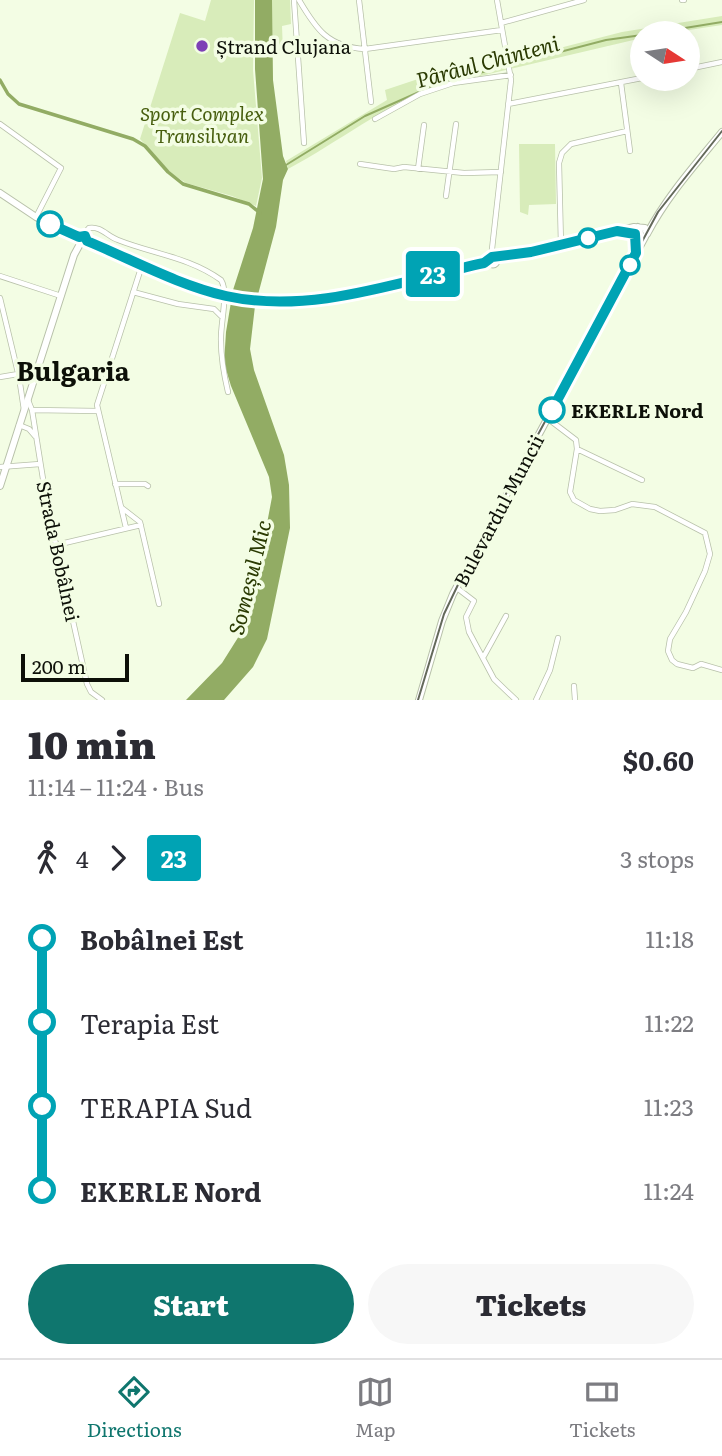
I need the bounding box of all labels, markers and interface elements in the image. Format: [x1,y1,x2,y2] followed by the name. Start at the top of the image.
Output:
[630,21,700,91] north arrow
[630,21,700,91] map controls
[412,26,563,94] water label: Pârâul Chinteni
[216,32,352,60] place label: Ștrand Clujana
[194,38,210,54] marker: Ștrand Clujana
[140,99,264,149] park label: Sport Complex Transilvan
[37,211,63,237] unlabelled marker
[578,228,598,248] unlabelled marker
[402,251,464,297] line badge: 23
[620,255,640,275] unlabelled marker
[420,256,446,291] text: 23
[16,350,130,389] district label: Bulgaria
[571,396,704,424] place label: EKERLE Nord
[539,397,565,423] marker: EKERLE Nord
[446,429,550,591] street label: Bulevardul Muncii
[30,478,88,624] street label: Strada Bobâlnei
[219,516,277,638] water label: Someșul Mic
[21,651,130,683] scale bar
[32,652,86,680] text: 200 m
[28,714,156,771] text: 10 min
[623,740,694,779] text: $0.60
[28,769,204,803] text: 11:14 – 11:24 · Bus
[28,839,66,877] icon: walk
[99,839,137,877] icon: forward
[161,840,187,875] text: 23
[76,841,89,875] text: 4
[620,841,694,875] text: 3 stops
[80,919,244,958] text: Bobâlnei Est
[646,921,694,955] text: 11:18
[80,1003,219,1042] text: Terapia Est
[645,1005,694,1039] text: 11:22
[80,1087,252,1126] text: TERAPIA Sud
[644,1089,694,1123] text: 11:23
[80,1171,261,1210] text: EKERLE Nord
[644,1173,694,1207] text: 11:24
[28,1264,354,1344] button: Start
[368,1264,694,1344] button: Tickets
[87,1373,182,1443] tab: Directions
[355,1373,396,1443] tab: Map
[569,1373,635,1443] tab: Tickets

